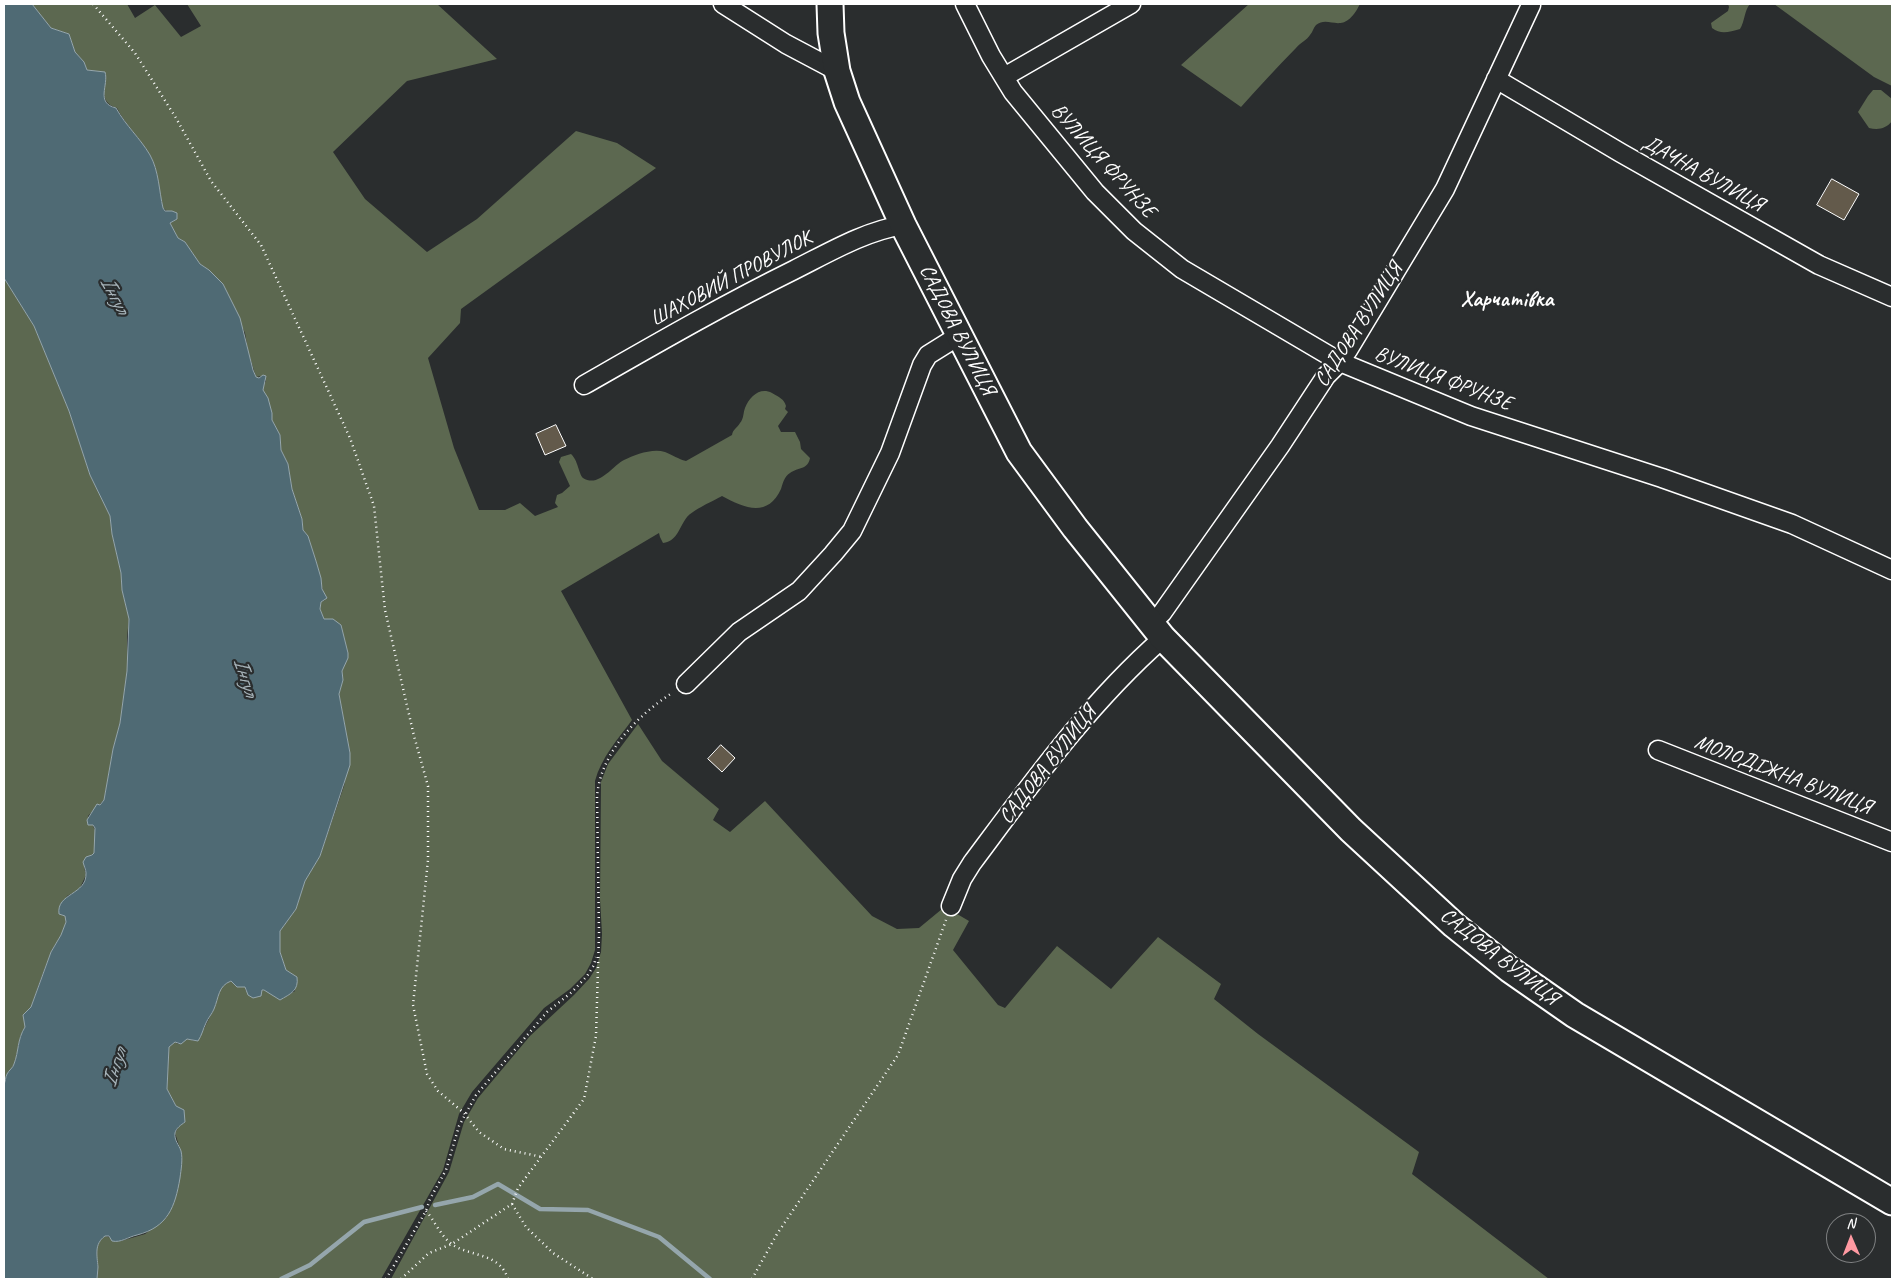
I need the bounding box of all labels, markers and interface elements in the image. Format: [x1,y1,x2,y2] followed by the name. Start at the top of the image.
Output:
[1045,99,1161,223] street label: ВУЛИЦЯ ФРУНЗЕ
[1638,130,1768,218] street label: ДАЧНА ВУЛИЦЯ
[646,226,816,332] street label: ШАХОВИЙ ПРОВУЛОК
[1309,258,1409,392] street label: САДОВА ВУЛИЦЯ
[913,261,1001,399] street label: САДОВА ВУЛИЦЯ
[93,272,135,318] water label: Інгул
[1461,287,1553,313] district label: Харчатівка
[1371,341,1515,417] street label: ВУЛИЦЯ ФРУНЗЕ
[227,655,263,699] water label: Інгул
[994,701,1102,829] street label: САДОВА ВУЛИЦЯ
[1691,730,1875,820] street label: МОЛОДІЖНА ВУЛИЦЯ
[1435,903,1563,1011] street label: САДОВА ВУЛИЦЯ
[97,1046,133,1090] water label: Інгул
[1826,1213,1876,1263] north arrow
[1846,1215,1855,1232] text: N

